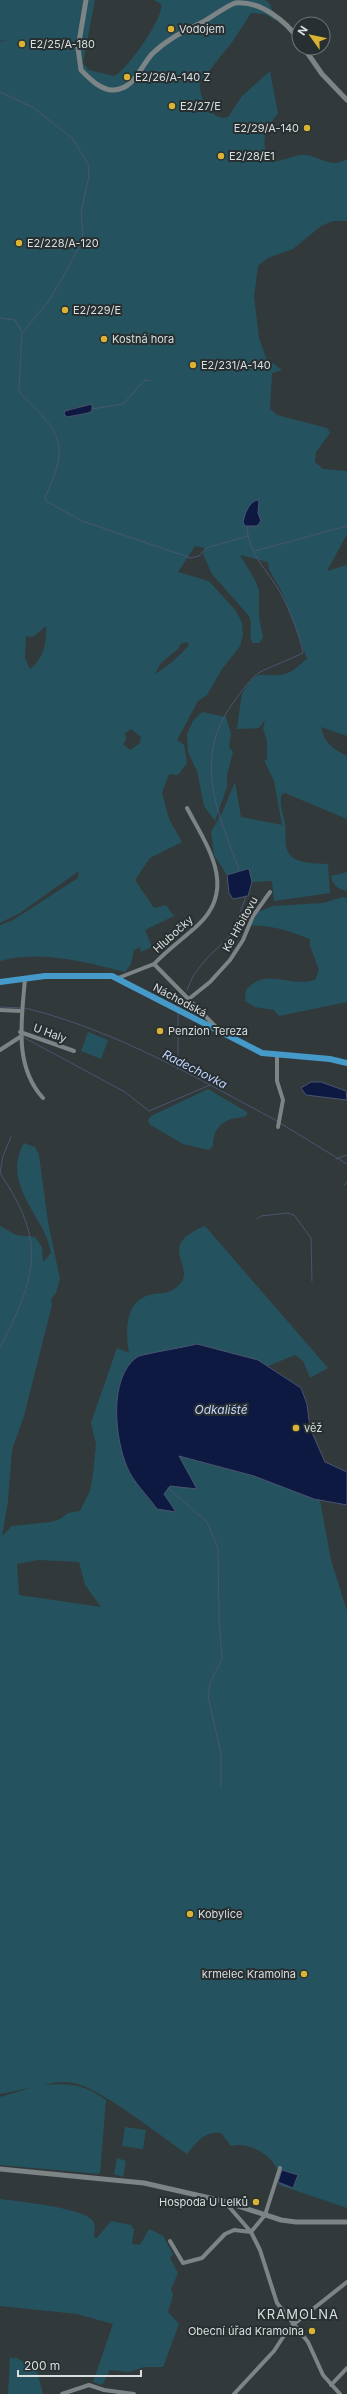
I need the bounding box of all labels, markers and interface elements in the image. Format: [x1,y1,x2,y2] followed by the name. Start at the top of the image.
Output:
[291,16,331,56] north arrow
[179,22,225,36] place label: Vodojem
[294,23,311,38] text: N
[166,24,176,34] marker: Vodojem
[30,37,95,51] place label: E2/25/A-180
[17,39,27,49] marker: E2/25/A-180
[135,70,210,84] place label: E2/26/A-140 Z
[122,72,132,82] marker: E2/26/A-140 Z
[180,99,221,113] place label: E2/27/E
[167,101,177,111] marker: E2/27/E
[234,121,299,135] place label: E2/29/A-140
[302,123,312,133] marker: E2/29/A-140
[229,149,275,163] place label: E2/28/E1
[216,151,226,161] marker: E2/28/E1
[27,236,99,250] place label: E2/228/A-120
[14,238,24,248] marker: E2/228/A-120
[73,303,121,317] place label: E2/229/E
[60,305,70,315] marker: E2/229/E
[112,332,174,346] place label: Kostná hora
[99,334,109,344] marker: Kostná hora
[201,358,271,372] place label: E2/231/A-140
[188,360,198,370] marker: E2/231/A-140
[219,894,261,954] street label: Ke Hřbitovu
[150,912,196,956] street label: Hlubočky
[151,980,209,1020] street label: Náchodská
[31,1021,69,1045] street label: U Haly
[168,1024,248,1038] place label: Penzion Tereza
[155,1026,165,1036] marker: Penzion Tereza
[160,1046,230,1092] water label: Radechovka
[194,1402,248,1417] water label: Odkaliště
[304,1421,322,1435] place label: věž
[291,1423,301,1433] marker: věž
[198,1907,242,1921] place label: Kobylice
[185,1909,195,1919] marker: Kobylice
[202,1967,296,1981] place label: krmelec Kramolna
[299,1969,309,1979] marker: krmelec Kramolna
[159,2195,248,2209] place label: Hospoda U Lelků
[251,2197,261,2207] marker: Hospoda U Lelků
[257,2306,339,2322] district label: KRAMOLNA
[188,2324,304,2338] place label: Obecní úřad Kramolna
[307,2326,317,2336] marker: Obecní úřad Kramolna
[18,2352,141,2378] scale bar
[24,2358,60,2373] text: 200 m

